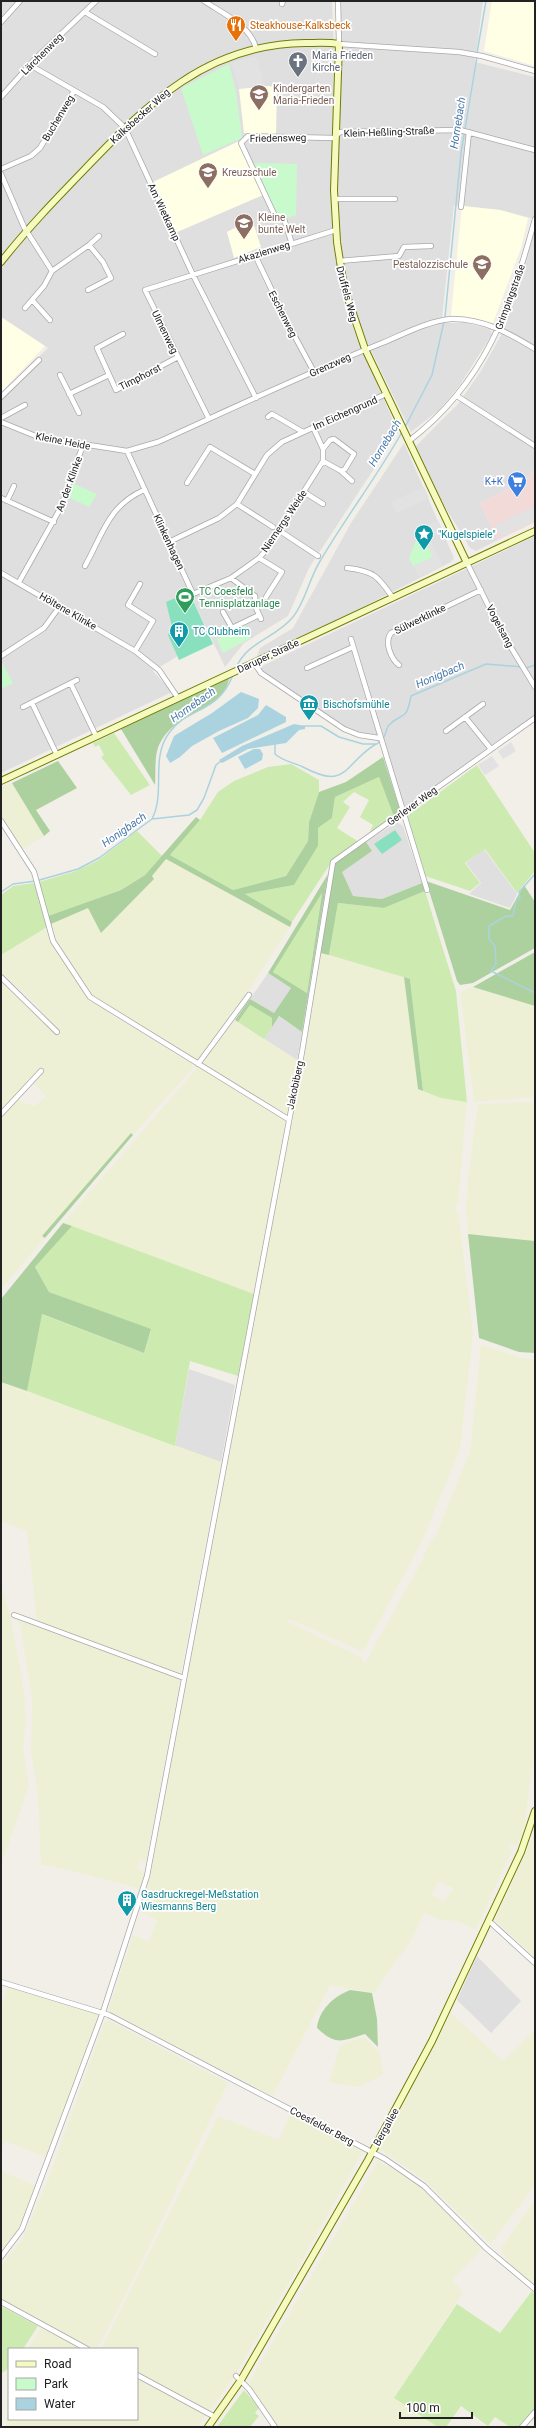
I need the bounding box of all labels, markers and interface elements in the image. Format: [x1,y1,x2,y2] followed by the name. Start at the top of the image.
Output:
[225,14,247,42] restaurant icon: Steakhouse-Kalksbeck
[250,20,351,31] place label: Steakhouse-Kalksbeck
[19,31,65,77] street label: Lärchenweg
[287,50,309,78] church icon: Maria Frieden Kirche
[312,50,373,73] place label: Maria Frieden Kirche
[248,83,270,111] school or university icon: Kindergarten Maria-Frieden
[273,83,334,106] place label: Kindergarten Maria-Frieden
[108,86,172,146] street label: Kalksbecker Weg
[40,93,76,143] street label: Buchenweg
[448,96,469,150] water label: Hornebach
[343,125,435,139] street label: Klein-Heßling-Straße
[250,132,306,144] street label: Friedensweg
[197,161,219,189] school or university icon: Kreuzschule
[222,167,277,178] place label: Kreuzschule
[146,181,182,243] street label: Am Wietkamp
[233,212,255,240] school or university icon: Kleine bunte Welt
[258,212,305,235] place label: Kleine bunte Welt
[237,239,291,265] street label: Akazienweg
[471,253,493,281] school or university icon: Pestalozzischule
[393,259,468,270] place label: Pestalozzischule
[493,263,527,331] street label: Grimpingstraße
[334,265,360,323] street label: Druffels Weg
[267,289,299,339] street label: Eschenweg
[150,308,180,356] street label: Ulmenweg
[308,351,352,379] street label: Grenzweg
[117,362,163,392] street label: Timphorst
[311,394,379,432] street label: Im Eichengrund
[366,417,404,469] water label: Hornebach
[35,430,91,452] street label: Kleine Heide
[54,455,84,513] street label: An der Klinke
[506,470,528,498] supermarket icon: K+K
[485,476,504,487] place label: K+K
[259,488,309,554] street label: Niemergs Weide
[151,513,187,571] street label: Klinkenhagen
[413,523,435,551] place icon: "Kugelspiele"
[438,529,496,540] place label: "Kugelspiele"
[174,586,196,614] sports icon: TC Coesfeld Tennisplatzanlage
[199,586,280,609] place label: TC Coesfeld Tennisplatzanlage
[37,590,99,632] street label: Höltene Klinke
[392,602,448,636] street label: Sülwerklinke
[484,603,516,649] street label: Vogelsang
[168,620,190,648] building icon: TC Clubheim
[193,626,250,637] place label: TC Clubheim
[235,637,301,675] street label: Daruper Straße
[414,659,466,691] water label: Honigbach
[168,685,218,725] water label: Hornebach
[298,693,320,721] museum icon: Bischofsmühle
[323,699,389,710] place label: Bischofsmühle
[385,784,439,828] street label: Gerlever Weg
[99,810,149,850] water label: Honigbach
[284,1060,306,1110] street label: Jakobiberg
[116,1889,138,1917] building icon: Gasdruckregel-Meßstation Wiesmanns Berg
[141,1889,259,1912] place label: Gasdruckregel-Meßstation Wiesmanns Berg
[288,2104,356,2148] street label: Coesfelder Berg
[371,2106,401,2148] street label: Bergallee
[8,2348,138,2420] legend
[44,2357,72,2371] text: Road
[44,2377,69,2391] text: Park
[400,2394,472,2420] scale bar
[44,2397,75,2411] text: Water
[406,2401,440,2415] text: 100 m

